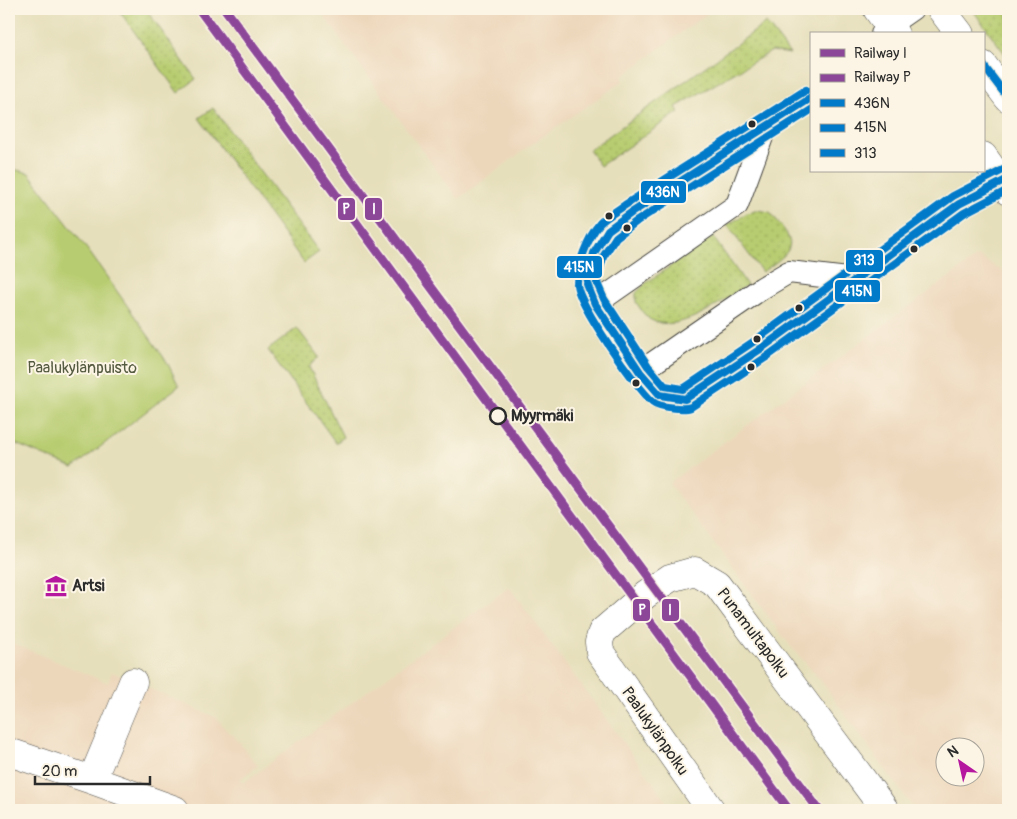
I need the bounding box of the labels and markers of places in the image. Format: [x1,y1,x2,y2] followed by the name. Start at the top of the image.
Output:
[747,119,757,129] unlabelled marker
[604,211,614,221] unlabelled marker
[622,223,632,233] unlabelled marker
[909,244,919,254] unlabelled marker
[794,303,804,313] unlabelled marker
[752,334,762,344] unlabelled marker
[746,362,756,372] unlabelled marker
[631,378,641,388] unlabelled marker
[511,406,573,426] place label: Myyrmäki
[489,407,507,425] marker: Myyrmäki
[43,573,69,599] museum icon: Artsi
[72,576,105,596] place label: Artsi

